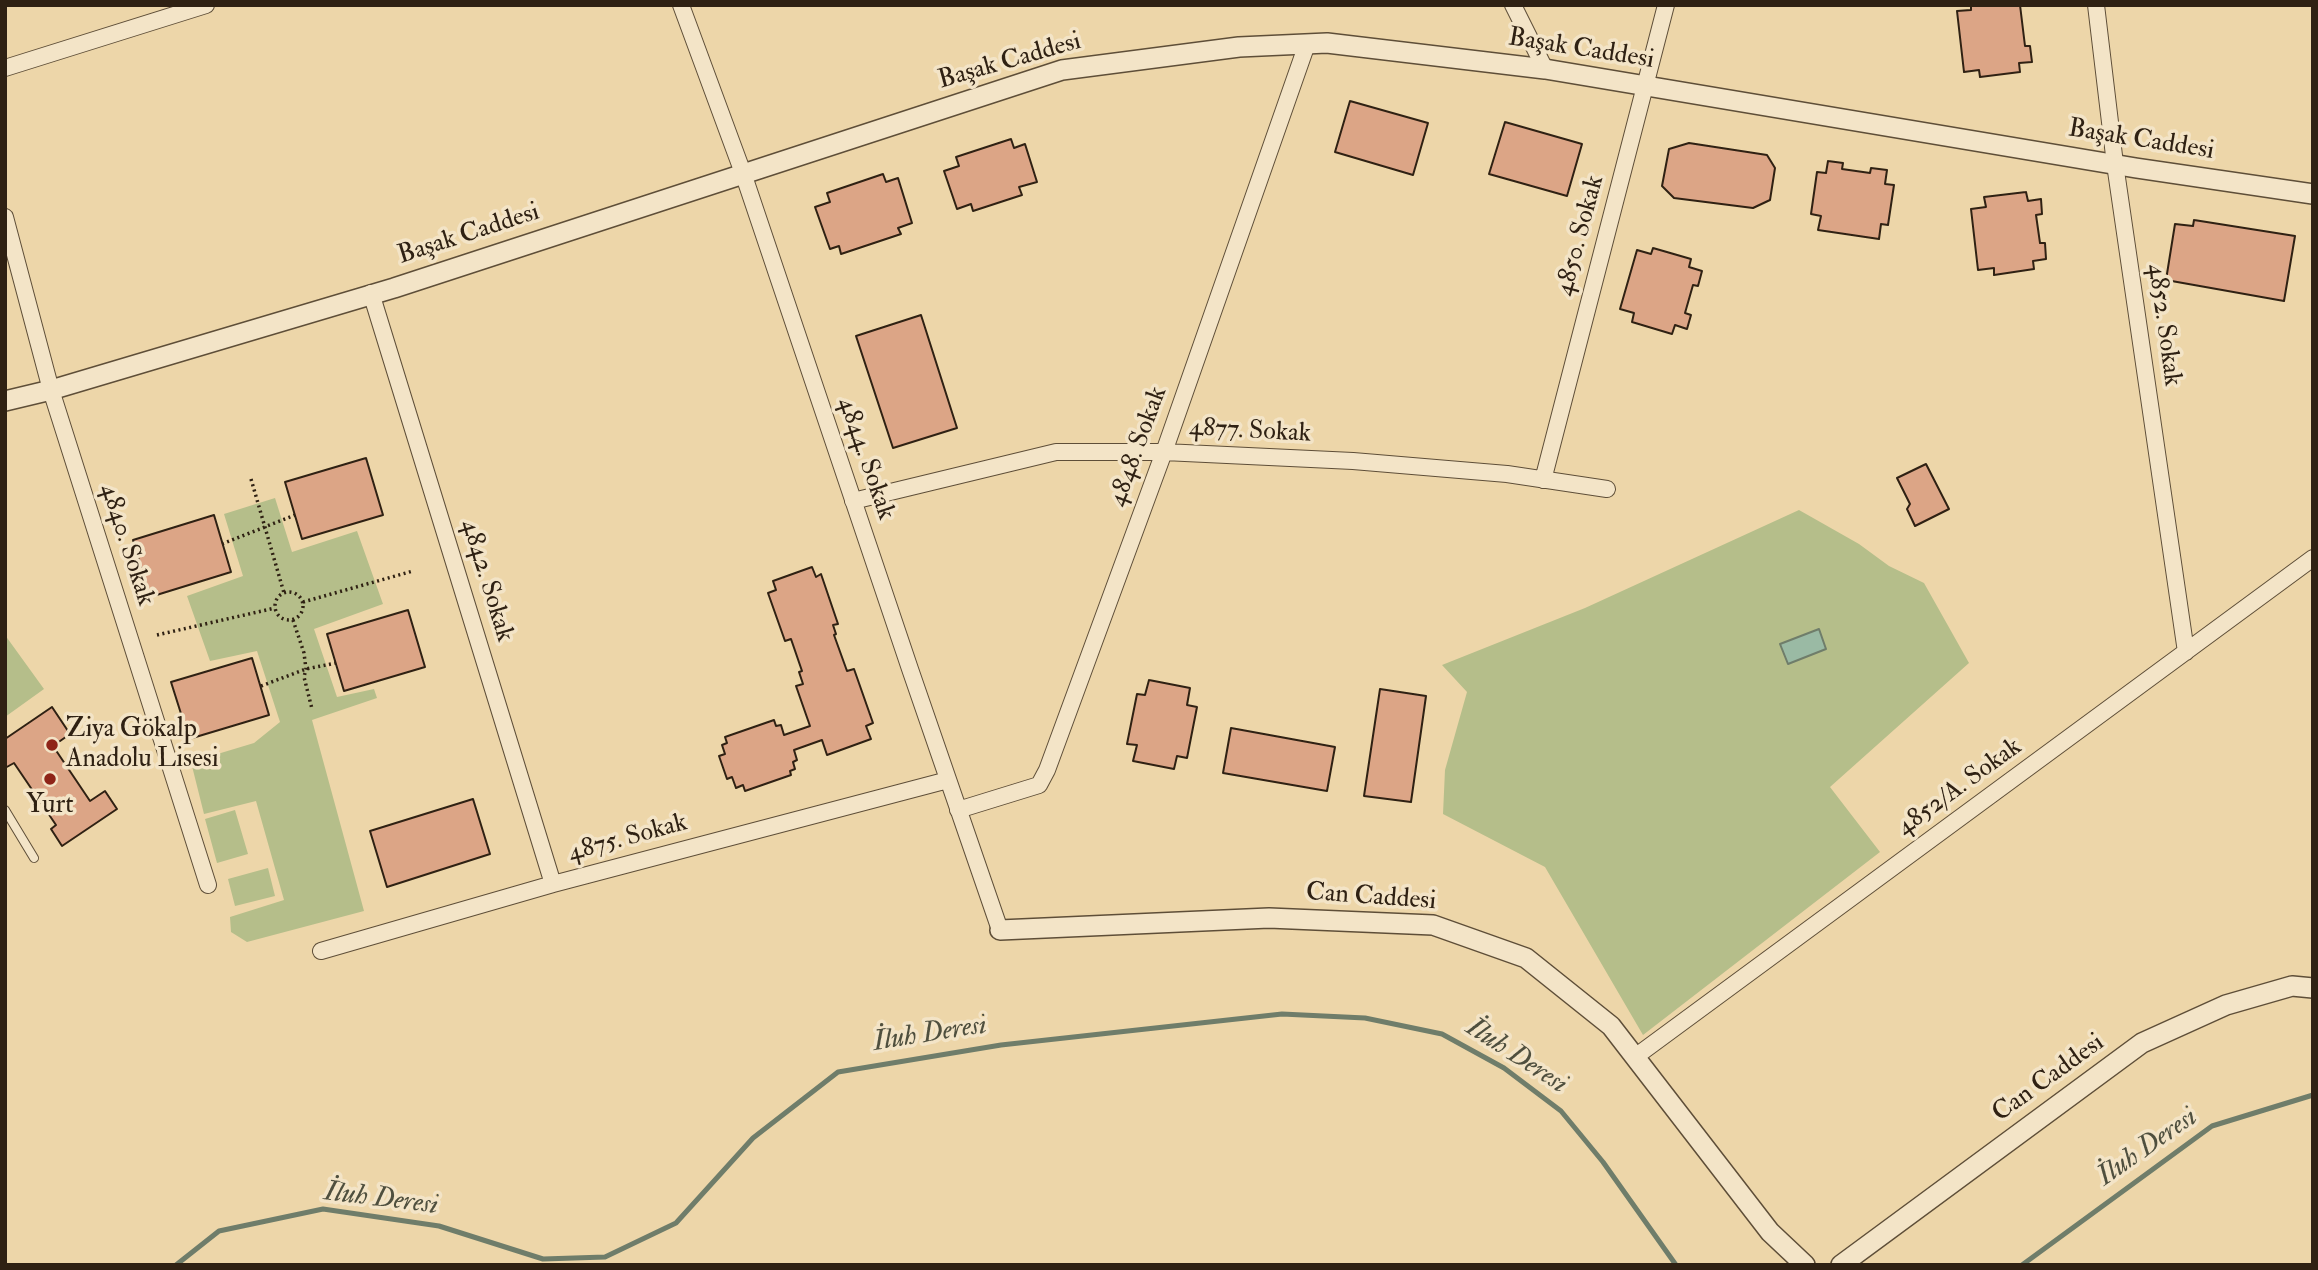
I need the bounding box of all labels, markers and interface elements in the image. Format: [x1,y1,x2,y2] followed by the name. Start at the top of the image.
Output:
[1506,23,1656,77] street label: Başak Caddesi
[935,27,1085,97] street label: Başak Caddesi
[2066,114,2216,168] street label: Başak Caddesi
[1550,172,1612,300] street label: 4850. Sokak
[394,197,544,273] street label: Başak Caddesi
[2139,262,2187,388] street label: 4852. Sokak
[1103,383,1175,511] street label: 4848. Sokak
[829,394,901,524] street label: 4844. Sokak
[1188,413,1312,451] street label: 4877. Sokak
[92,480,160,610] street label: 4840. Sokak
[453,516,519,646] street label: 4842. Sokak
[66,714,219,776] place label: Ziya Gökalp Anadolu Lisesi
[1891,732,2029,844] street label: 4852/A. Sokak
[44,737,60,753] marker: Ziya Gökalp Anadolu Lisesi
[42,771,58,787] marker: Yurt
[26,790,74,822] place label: Yurt
[565,808,691,870] street label: 4875. Sokak
[1305,878,1437,918] street label: Can Caddesi
[871,1009,989,1061] water label: İluh Deresi
[1459,1012,1573,1102] water label: İluh Deresi
[1987,1028,2111,1130] street label: Can Caddesi
[2092,1101,2204,1195] water label: İluh Deresi
[322,1176,440,1224] water label: İluh Deresi

